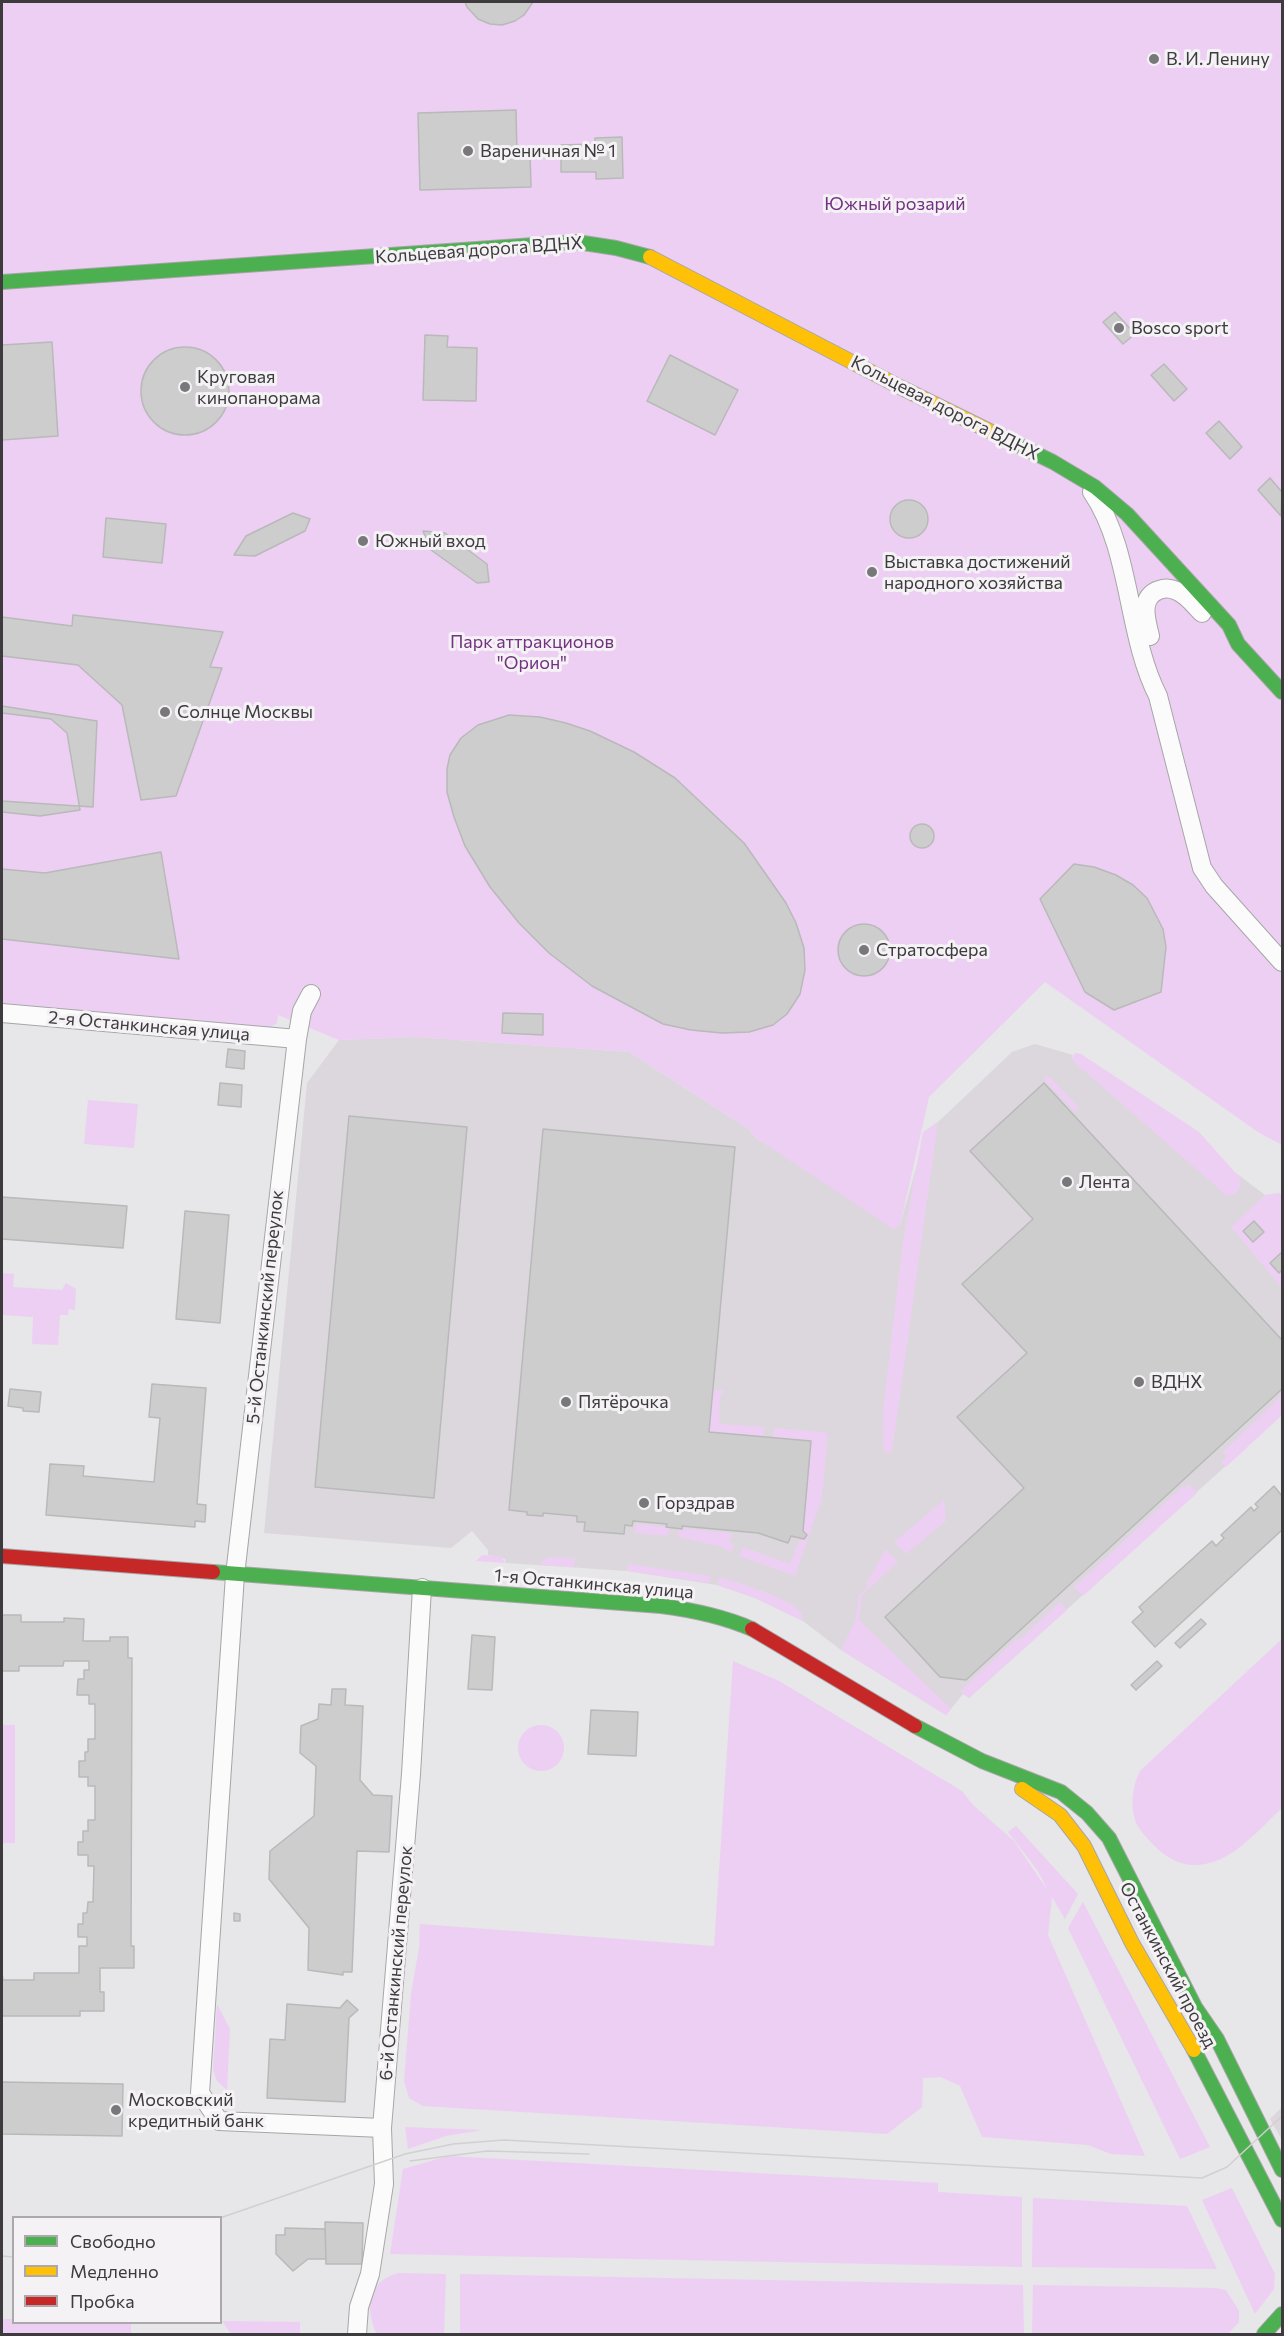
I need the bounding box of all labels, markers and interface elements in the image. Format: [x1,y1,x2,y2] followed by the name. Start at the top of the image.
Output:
[1166,48,1270,70] place label: В. И. Ленину
[1147,52,1161,66] marker: В. И. Ленину
[480,140,616,162] place label: Вареничная № 1
[461,144,475,158] marker: Вареничная № 1
[824,193,966,215] park label: Южный розарий
[374,232,584,268] street label: Кольцевая дорога ВДНХ
[1131,317,1229,339] place label: Bosco sport
[1112,321,1126,335] marker: Bosco sport
[847,351,1043,465] street label: Кольцевая дорога ВДНХ
[197,366,321,409] place label: Круговая кинопанорама
[178,380,192,394] marker: Круговая кинопанорама
[375,530,486,552] place label: Южный вход
[356,534,370,548] marker: Южный вход
[884,551,1071,594] place label: Выставка достижений народного хозяйства
[865,565,879,579] marker: Выставка достижений народного хозяйства
[450,631,614,674] park label: Парк аттракционов "Орион"
[177,701,313,723] place label: Солнце Москвы
[158,705,172,719] marker: Солнце Москвы
[876,939,988,961] place label: Стратосфера
[857,943,871,957] marker: Стратосфера
[47,1006,251,1046] street label: 2-я Останкинская улица
[1079,1171,1130,1193] place label: Лента
[1060,1175,1074,1189] marker: Лента
[242,1189,288,1425] street label: 5-й Останкинский переулок
[1151,1371,1202,1393] place label: ВДНХ
[1132,1375,1146,1389] marker: ВДНХ
[578,1391,669,1413] place label: Пятёрочка
[559,1395,573,1409] marker: Пятёрочка
[656,1492,735,1514] place label: Горздрав
[637,1496,651,1510] marker: Горздрав
[493,1565,695,1603] street label: 1-я Останкинская улица
[375,1845,417,2081] street label: 6-й Останкинский переулок
[1115,1878,1221,2052] street label: Останкинский проезд
[128,2089,264,2132] place label: Московский кредитный банк
[109,2103,123,2117] marker: Московский кредитный банк
[12,2216,222,2324] legend
[70,2230,156,2252] text: Свободно
[70,2260,159,2282] text: Медленно
[70,2290,135,2312] text: Пробка

